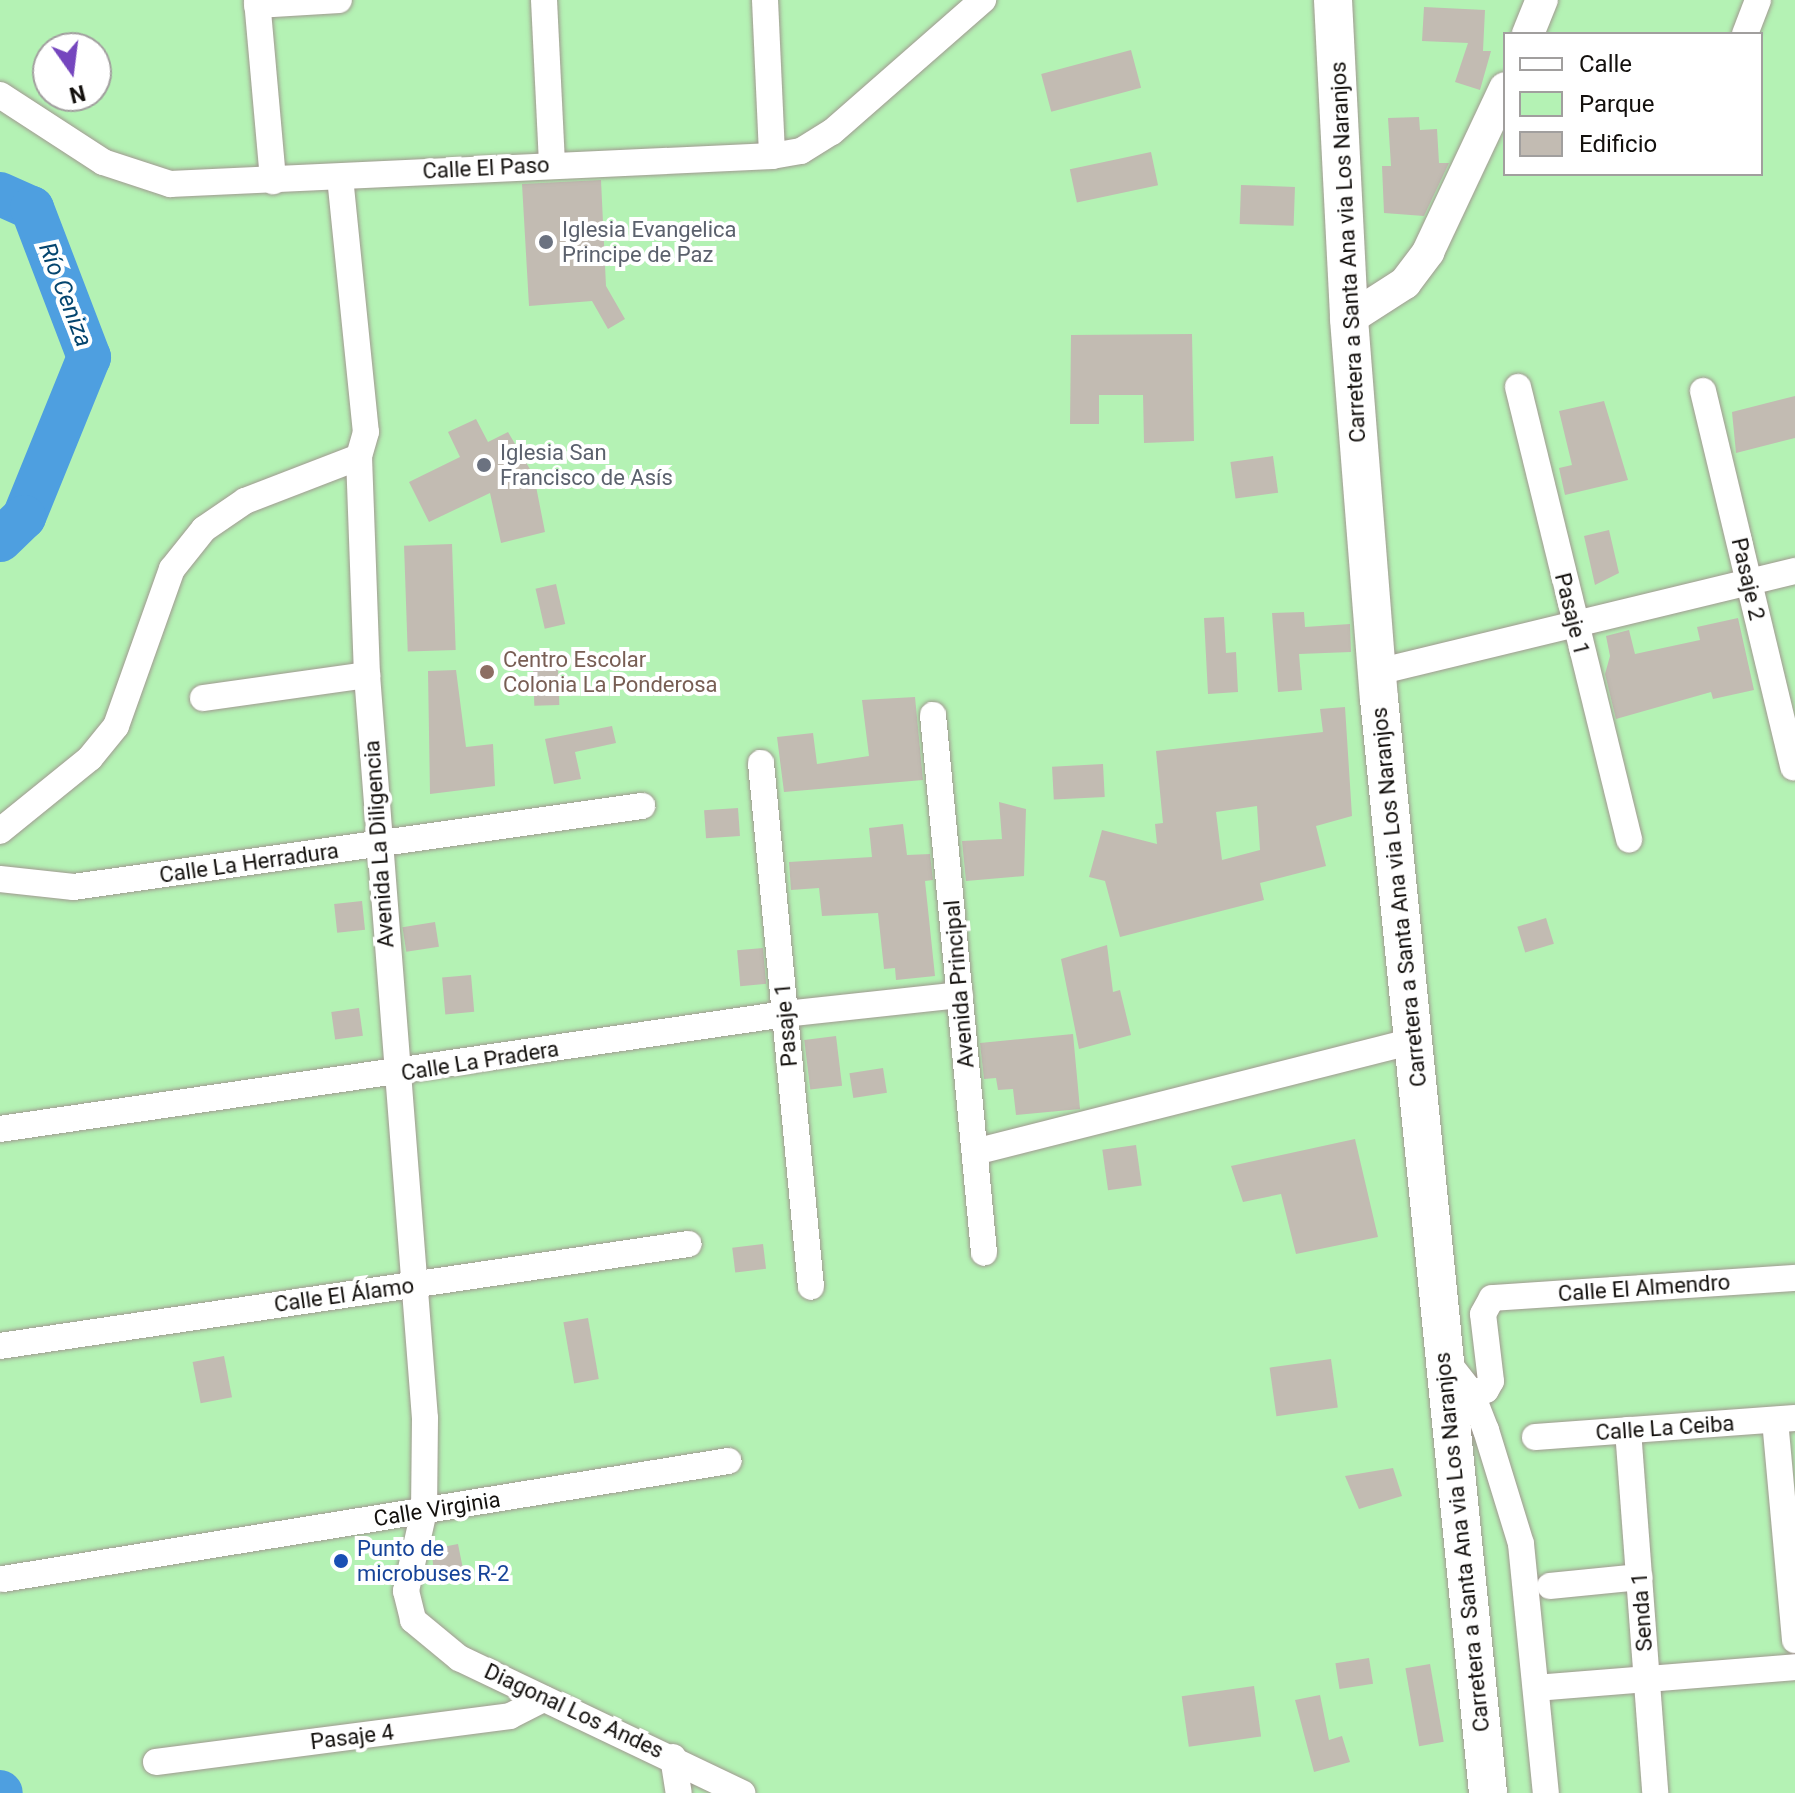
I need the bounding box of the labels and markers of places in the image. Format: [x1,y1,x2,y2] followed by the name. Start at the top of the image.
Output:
[562,216,737,268] place label: Iglesia Evangelica Principe de Paz
[537,233,555,251] marker: Iglesia Evangelica Principe de Paz
[500,439,673,490] place label: Iglesia San Francisco de Asís
[475,456,493,474] marker: Iglesia San Francisco de Asís
[503,646,718,698] place label: Centro Escolar Colonia La Ponderosa
[478,663,496,681] marker: Centro Escolar Colonia La Ponderosa
[357,1535,509,1586] place label: Punto de microbuses R-2
[332,1552,350,1570] marker: Punto de microbuses R-2

